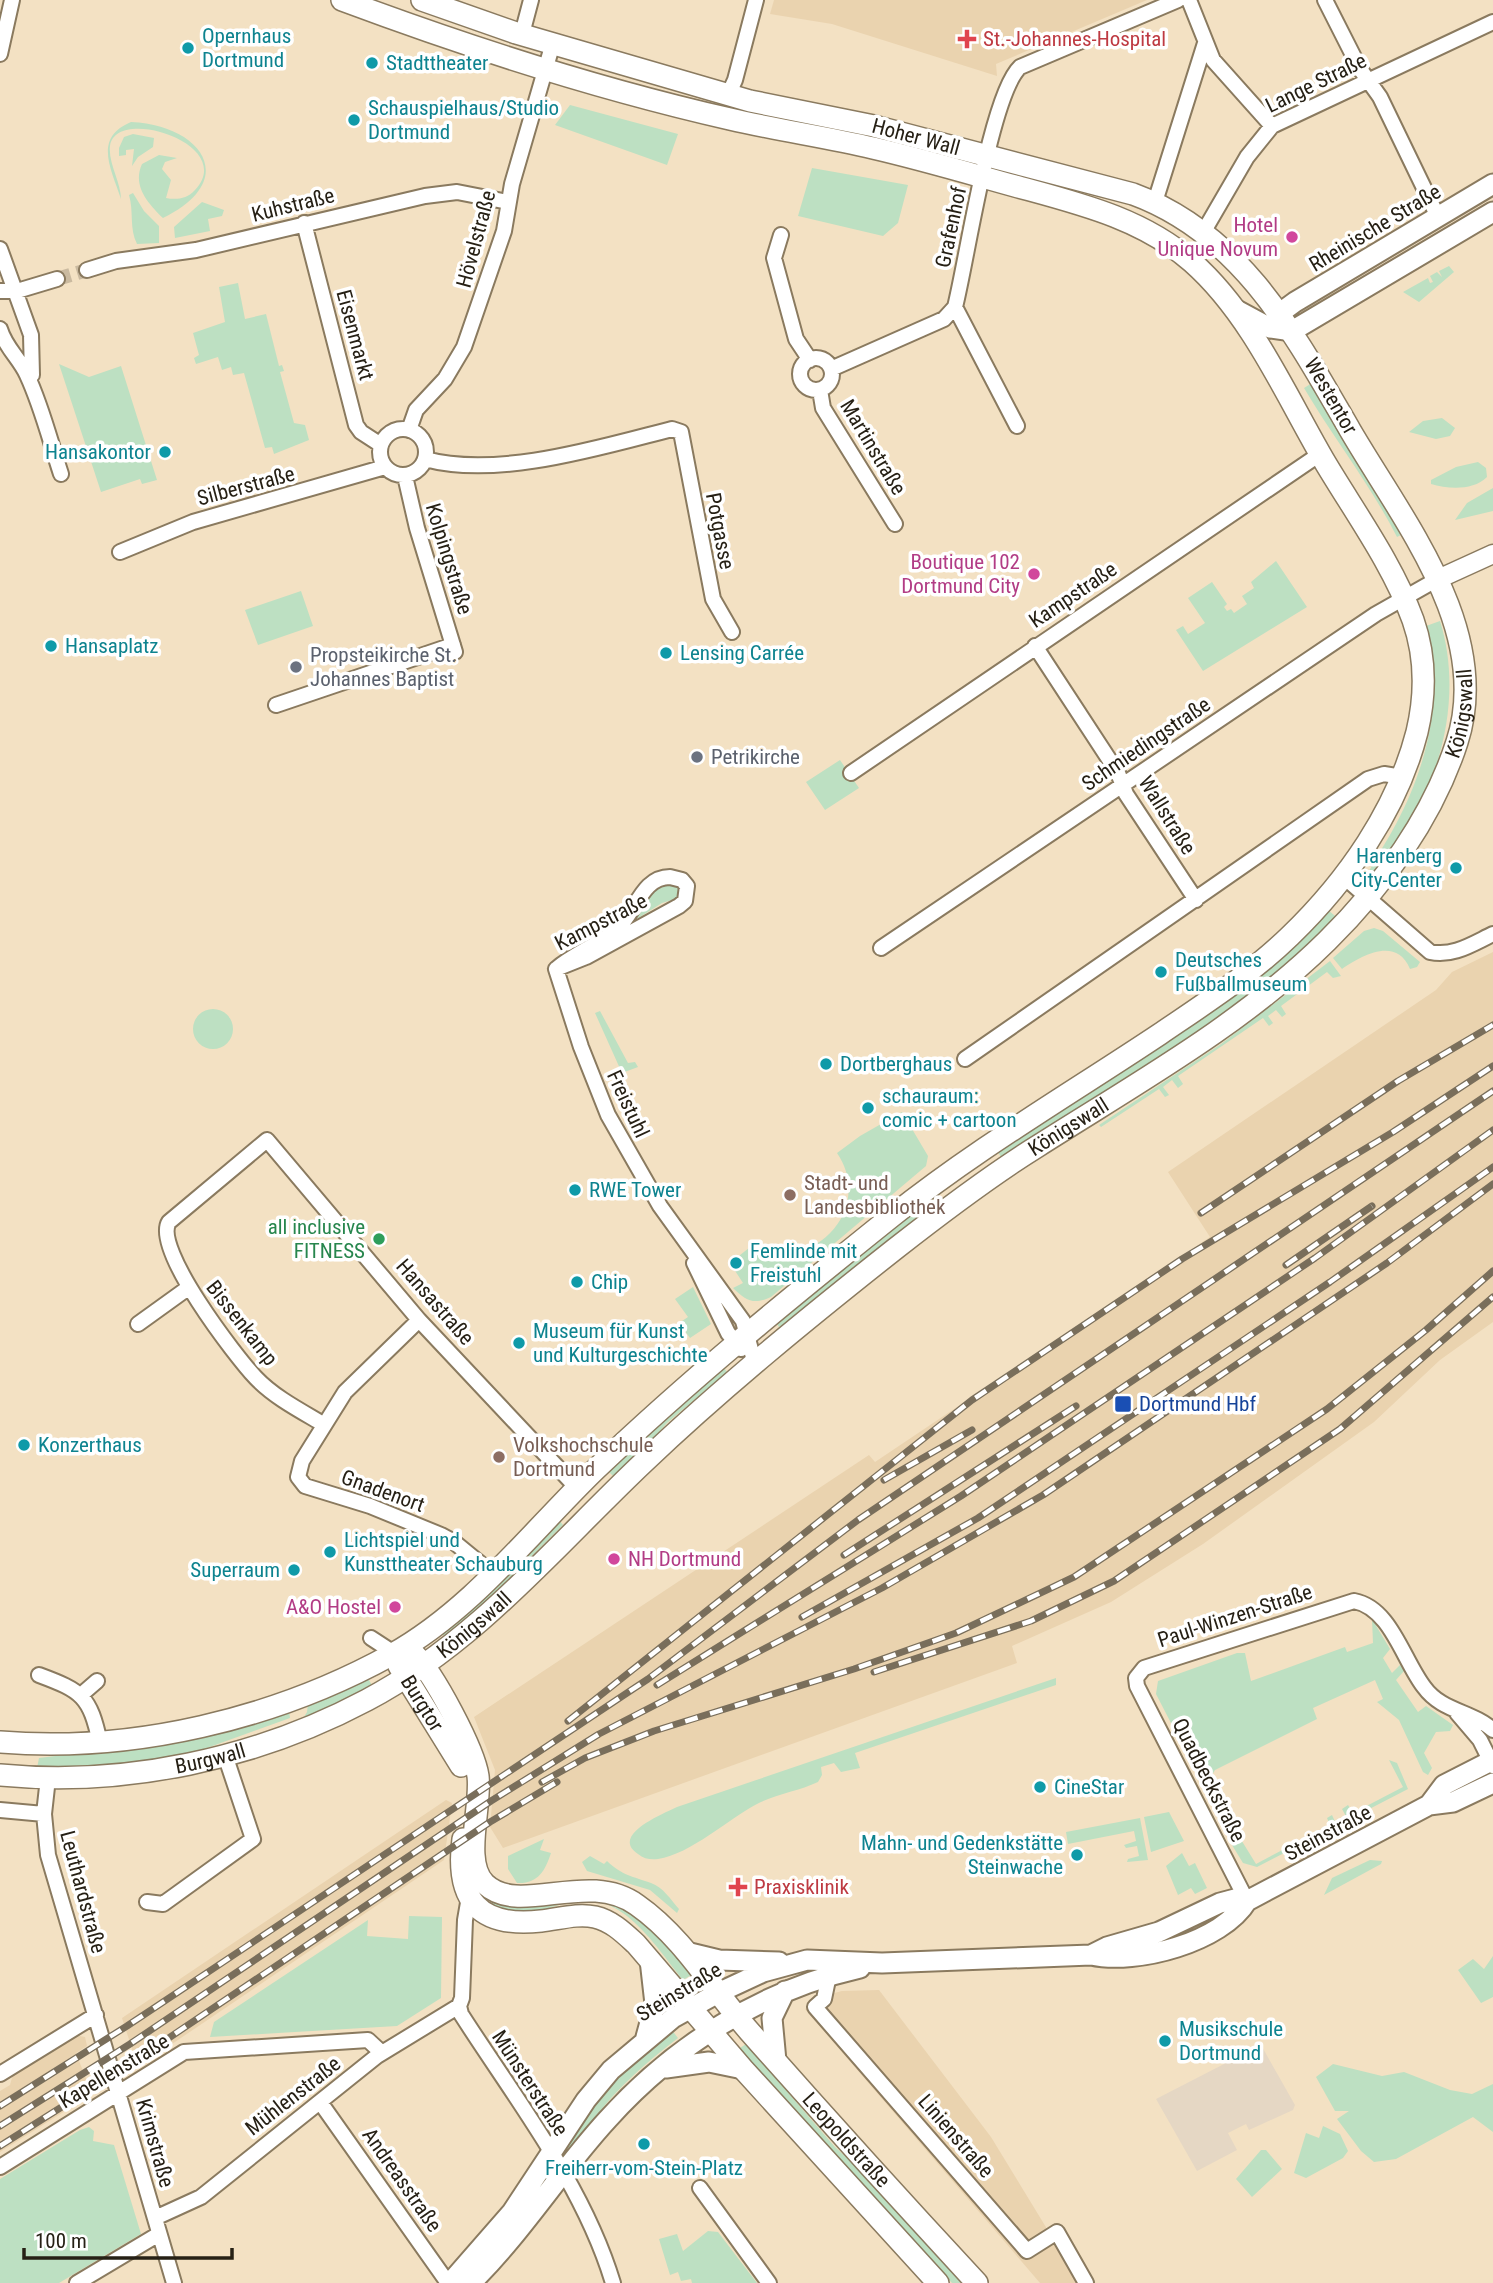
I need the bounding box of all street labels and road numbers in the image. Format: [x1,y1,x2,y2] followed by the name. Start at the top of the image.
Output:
[1262,48,1370,118] street label: Lange Straße
[869,114,963,160] street label: Hoher Wall
[1305,179,1445,277] street label: Rheinische Straße
[249,183,337,227] street label: Kuhstraße
[931,184,971,270] street label: Grafenhof
[452,188,501,290] street label: Hövelstraße
[331,287,379,383] street label: Eisenmarkt
[1300,354,1362,438] street label: Westentor
[835,395,911,499] street label: Martinstraße
[195,461,297,511] street label: Silberstraße
[701,491,739,572] street label: Potgasse
[421,501,477,618] street label: Kolpingstraße
[1025,557,1121,633] street label: Kampstraße
[1440,668,1477,761] street label: Königswall
[1077,692,1215,796] street label: Schmiedingstraße
[1134,771,1201,859] street label: Wallstraße
[551,888,651,955] street label: Kampstraße
[602,1066,654,1142] street label: Freistuhl
[1024,1093,1113,1161] street label: Königswall
[391,1254,479,1350] street label: Hansastraße
[201,1276,283,1370] street label: Bissenkamp
[338,1465,428,1517] street label: Gnadenort
[1155,1580,1315,1652] street label: Paul-Winzen-Straße
[432,1587,516,1663] street label: Königswall
[396,1671,449,1736] street label: Burgtor
[1168,1714,1250,1846] street label: Quadbeckstraße
[173,1738,248,1779] street label: Burgwall
[1281,1800,1376,1866] street label: Steinstraße
[55,1828,111,1956] street label: Leuthardstraße
[632,1957,726,2027] street label: Steinstraße
[487,2026,573,2140] street label: Münsterstraße
[55,2029,173,2113] street label: Kapellenstraße
[241,2051,345,2140] street label: Mühlenstraße
[797,2088,895,2192] street label: Leopoldstraße
[913,2089,999,2183] street label: Linienstraße
[131,2096,179,2190] street label: Krimstraße
[357,2124,447,2237] street label: Andreasstraße

